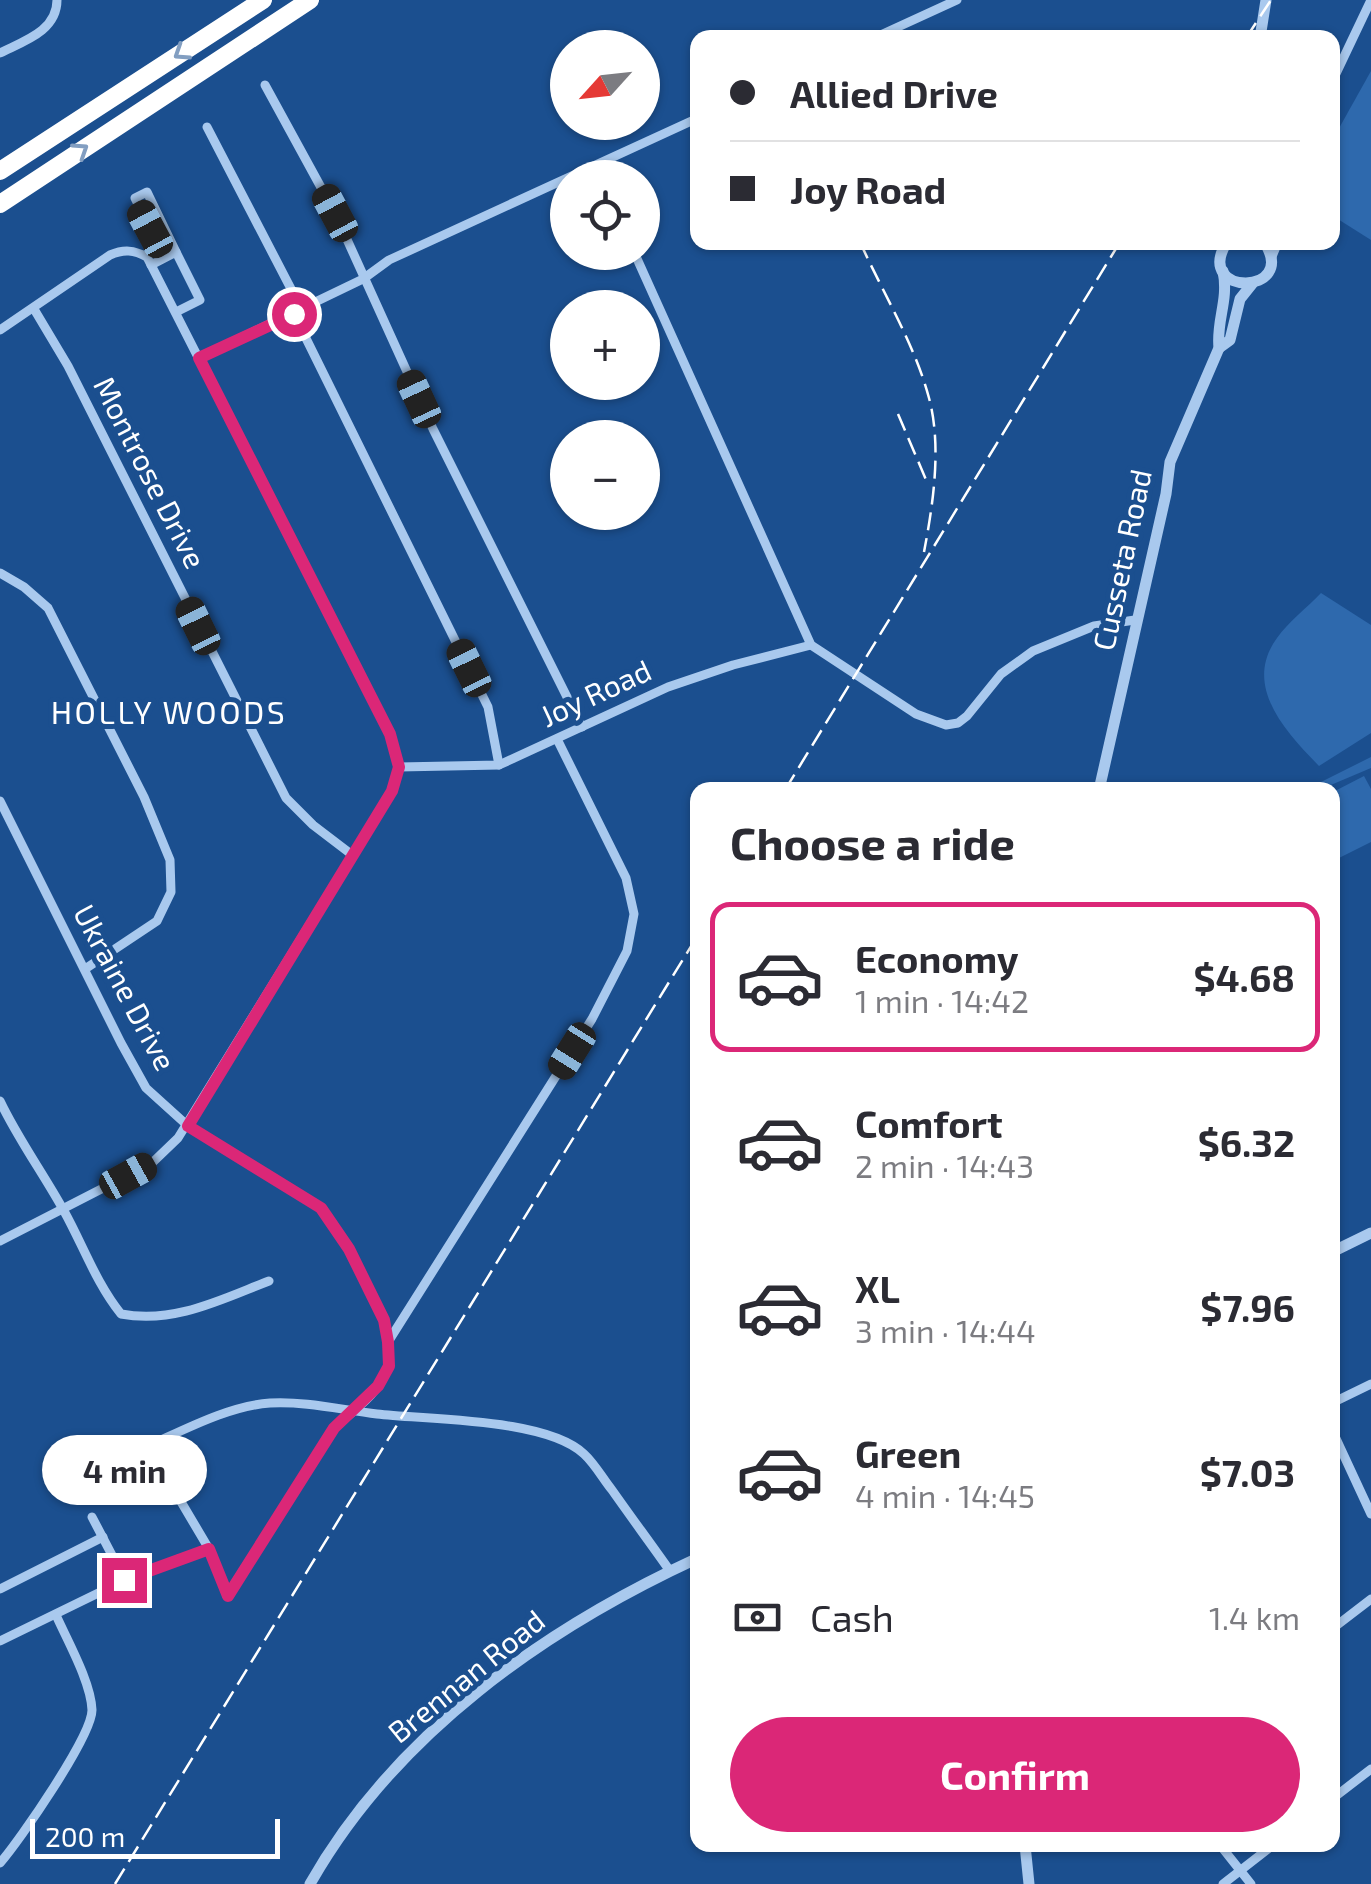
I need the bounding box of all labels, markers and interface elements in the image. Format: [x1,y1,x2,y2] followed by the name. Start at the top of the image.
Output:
[550,30,660,140] north arrow
[550,30,660,530] map controls
[174,41,192,60] one-way arrow
[790,70,998,116] text: Allied Drive
[71,143,89,162] one-way arrow
[550,160,660,270] button: locate
[790,166,946,212] text: Joy Road
[308,179,362,247] car
[123,195,177,263] car
[550,290,660,400] button: +
[272,292,317,337] route start
[393,365,445,433] car
[87,370,215,574] street label: Montrose Drive
[550,420,660,530] button: −
[1084,466,1158,654] street label: Cusseta Road
[171,592,225,660] car
[442,634,496,702] car
[534,651,656,733] street label: Joy Road
[51,692,287,730] district label: HOLLY WOODS
[730,815,1015,869] text: Choose a ride
[67,898,185,1076] street label: Ukraine Drive
[735,932,825,1022] icon: car
[855,935,1019,981] text: Economy
[1193,954,1295,1000] text: $4.68
[855,981,1029,1019] text: 1 min · 14:42
[543,1018,601,1084] car
[735,1097,825,1187] icon: car
[855,1100,1003,1146] text: Comfort
[1198,1119,1295,1165] text: $6.32
[855,1146,1034,1184] text: 2 min · 14:43
[94,1148,162,1204] car
[735,1262,825,1352] icon: car
[855,1265,900,1311] text: XL
[1200,1284,1295,1330] text: $7.96
[855,1311,1036,1349] text: 3 min · 14:44
[735,1427,825,1517] icon: car
[855,1430,961,1476] text: Green
[42,1435,206,1505] callout: 4 min
[1200,1449,1295,1495] text: $7.03
[83,1451,166,1489] text: 4 min
[855,1476,1035,1514] text: 4 min · 14:45
[102,1558,147,1603] route end
[730,1590,785,1645] icon: cash
[810,1594,894,1640] text: Cash
[1209,1598,1300,1636] text: 1.4 km
[380,1601,551,1750] street label: Brennan Road
[730,1717,1300,1832] button: Confirm
[30,1814,280,1858] scale bar
[45,1819,125,1853] text: 200 m

